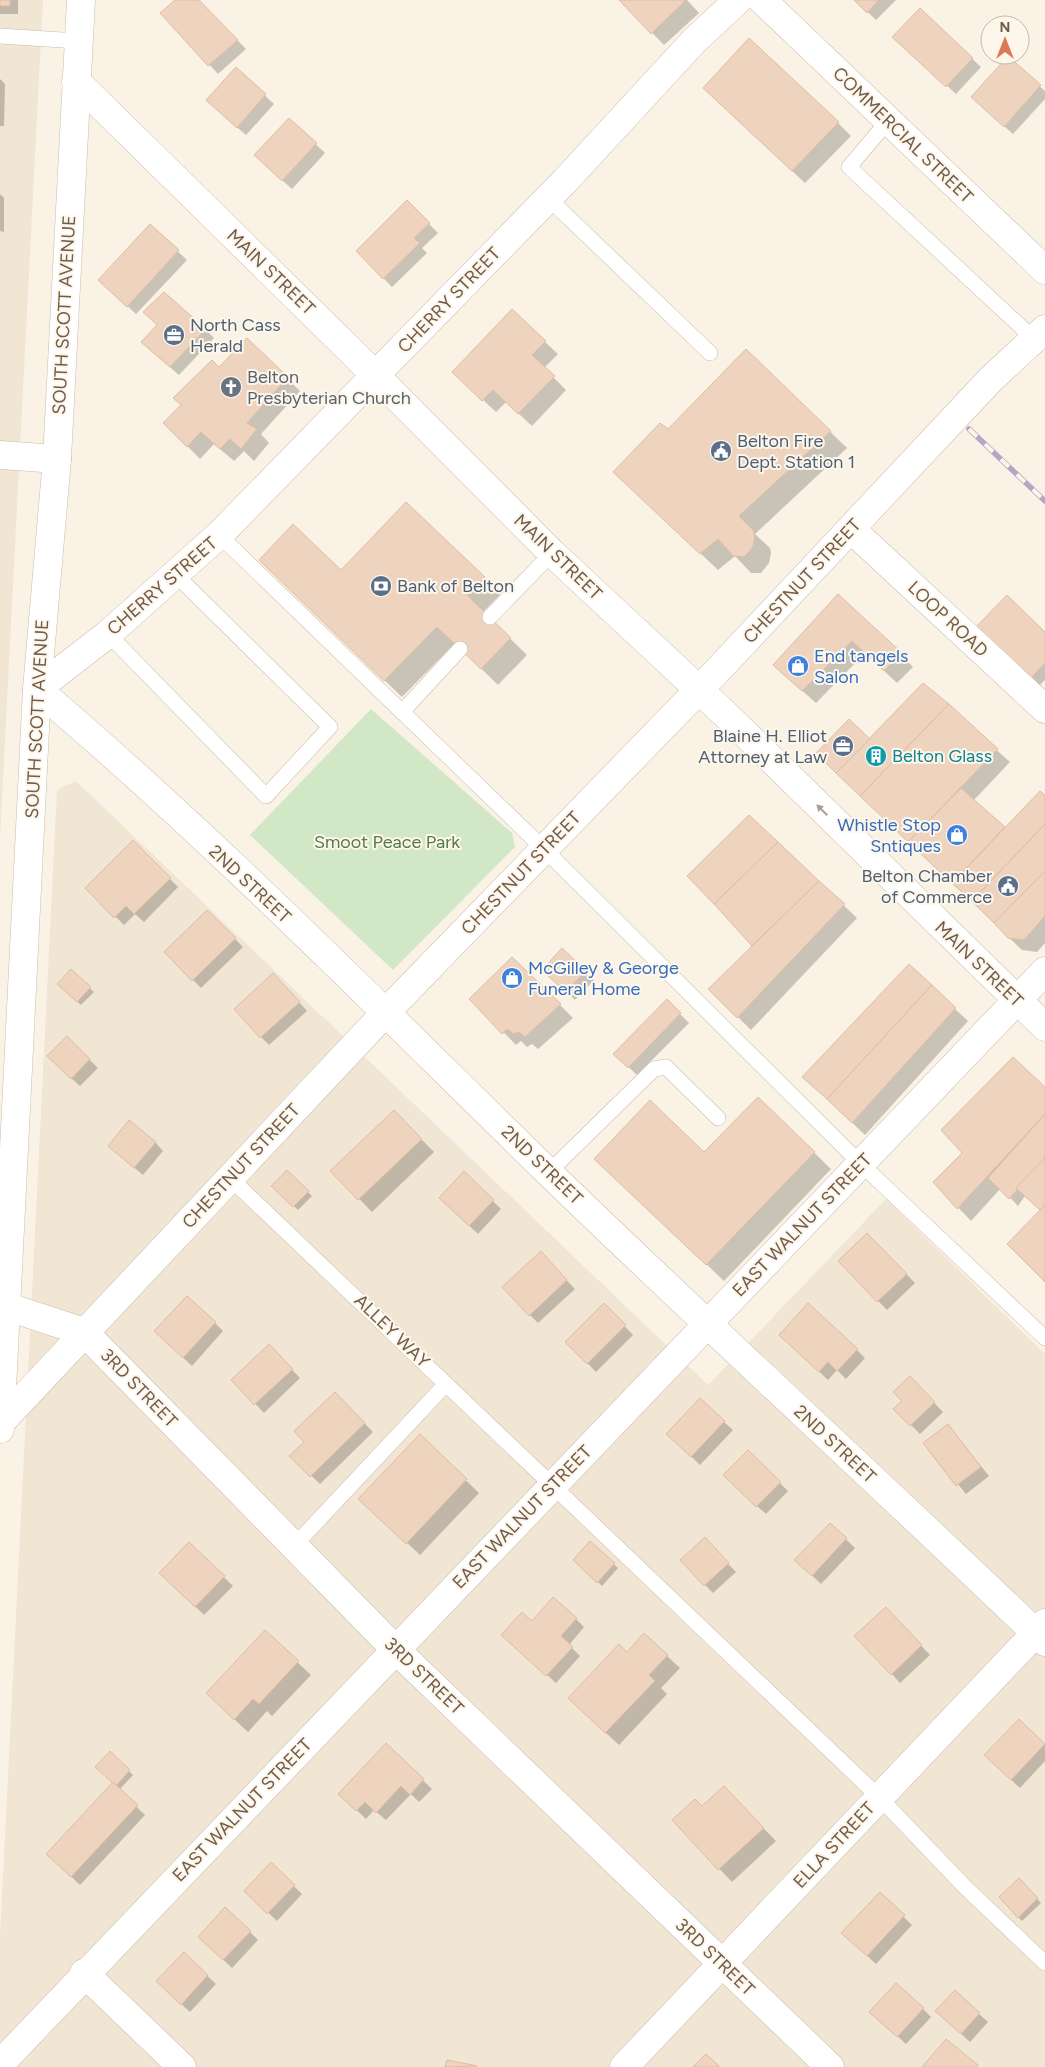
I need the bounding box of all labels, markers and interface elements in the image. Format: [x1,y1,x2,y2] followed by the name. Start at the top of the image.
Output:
[980,15,1030,65] north arrow
[1000,19,1010,36] text: N
[828,62,978,208] street label: COMMERCIAL STREET
[48,215,80,415] street label: SOUTH SCOTT AVENUE
[222,224,320,320] street label: MAIN STREET
[393,242,505,357] street label: CHERRY STREET
[190,314,281,357] place label: North Cass Herald
[162,323,186,347] office icon: North Cass Herald
[247,366,411,409] place label: Belton Presbyterian Church
[219,375,243,399] church icon: Belton Presbyterian Church
[737,430,855,473] place label: Belton Fire Dept. Station 1
[709,439,733,463] public building icon: Belton Fire Dept. Station 1
[509,509,607,605] street label: MAIN STREET
[739,514,866,648] street label: CHESTNUT STREET
[103,532,222,640] street label: CHERRY STREET
[369,574,393,598] bank icon: Bank of Belton
[397,575,514,597] place label: Bank of Belton
[903,576,993,662] street label: LOOP ROAD
[21,619,53,819] street label: SOUTH SCOTT AVENUE
[814,645,908,688] place label: End tangels Salon
[786,654,810,678] shop icon: End tangels Salon
[698,725,827,768] place label: Blaine H. Elliot Attorney at Law
[831,734,855,758] office icon: Blaine H. Elliot Attorney at Law
[864,744,888,768] building icon: Belton Glass
[892,745,992,767] place label: Belton Glass
[816,804,828,816] one-way arrow
[457,807,585,939] street label: CHESTNUT STREET
[837,814,941,857] place label: Whistle Stop Sntiques
[945,823,969,847] shop icon: Whistle Stop Sntiques
[314,831,460,853] park label: Smoot Peace Park
[204,840,296,928] street label: 2ND STREET
[862,865,992,908] place label: Belton Chamber of Commerce
[996,874,1020,898] public building icon: Belton Chamber of Commerce
[930,916,1028,1012] street label: MAIN STREET
[528,957,679,1000] place label: McGilley & George Funeral Home
[500,966,524,990] shop icon: McGilley & George Funeral Home
[178,1099,305,1233] street label: CHESTNUT STREET
[497,1121,587,1209] street label: 2ND STREET
[728,1149,876,1301] street label: EAST WALNUT STREET
[350,1290,434,1372] street label: ALLEY WAY
[96,1344,182,1432] street label: 3RD STREET
[789,1400,881,1488] street label: 2ND STREET
[448,1441,596,1593] street label: EAST WALNUT STREET
[380,1633,468,1719] street label: 3RD STREET
[168,1734,316,1886] street label: EAST WALNUT STREET
[789,1797,879,1893] street label: ELLA STREET
[671,1914,759,2000] street label: 3RD STREET

